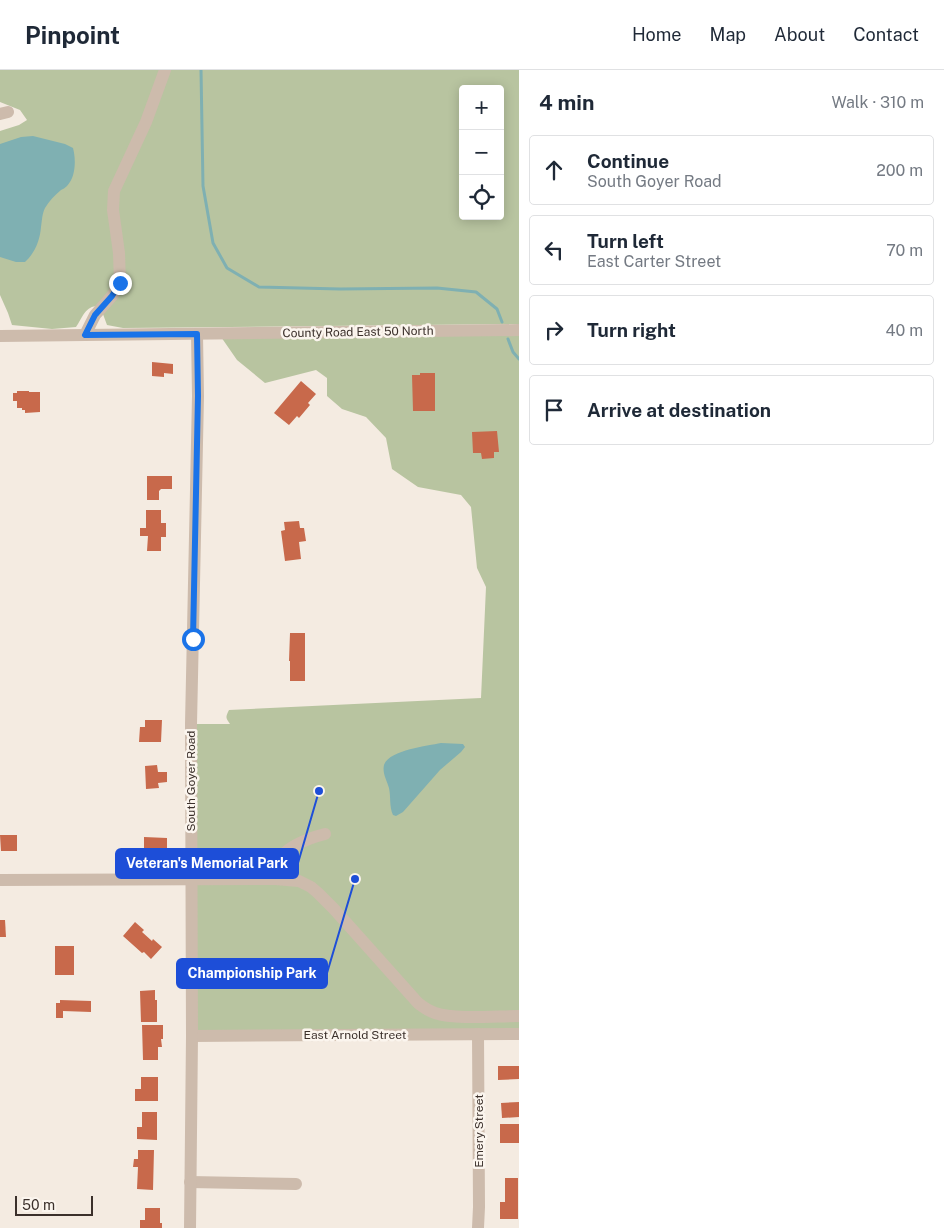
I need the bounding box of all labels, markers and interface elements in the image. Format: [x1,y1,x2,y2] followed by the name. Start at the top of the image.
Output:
[25,21,120,49] text: Pinpoint
[632,24,682,45] text: Home
[710,24,746,45] text: Map
[774,24,825,45] text: About
[853,24,919,45] text: Contact
[459,85,504,220] map controls
[459,85,504,130] button: +
[539,90,594,115] text: 4 min
[831,93,924,112] text: Walk · 310 m
[459,130,504,175] button: −
[587,150,669,172] text: Continue
[540,156,568,184] icon: ahead
[876,161,923,180] text: 200 m
[587,172,722,191] text: South Goyer Road
[459,175,504,220] button: locate
[587,230,664,252] text: Turn left
[540,236,568,264] icon: left
[886,241,923,260] text: 70 m
[587,252,721,271] text: East Carter Street
[109,272,132,295] route end
[540,316,568,344] icon: right
[587,319,676,341] text: Turn right
[885,321,923,340] text: 40 m
[282,324,434,340] street label: County Road East 50 North
[540,396,568,424] icon: arrive
[587,399,771,421] text: Arrive at destination
[182,628,205,651] route start
[184,731,198,831] street label: South Goyer Road
[116,849,298,878] callout: Veteran's Memorial Park
[126,855,288,871] text: Veteran's Memorial Park
[177,959,327,988] callout: Championship Park
[187,965,317,981] text: Championship Park
[304,1028,407,1042] street label: East Arnold Street
[472,1094,486,1168] street label: Emery Street
[15,1193,92,1216] scale bar
[22,1197,55,1213] text: 50 m

